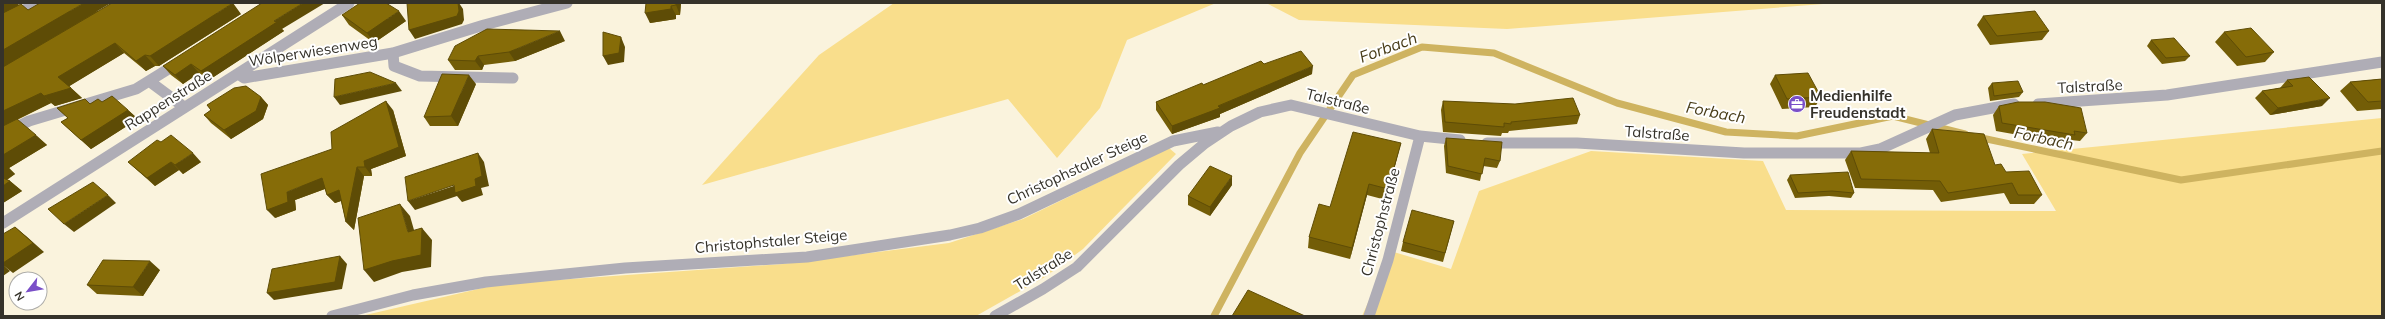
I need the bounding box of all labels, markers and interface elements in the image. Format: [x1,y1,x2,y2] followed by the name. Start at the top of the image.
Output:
[1356,27,1420,67] water label: Forbach
[247,31,379,71] street label: Wölperwiesenweg
[121,66,215,134] street label: Rappenstraße
[2057,75,2123,97] street label: Talstraße
[1304,84,1372,118] street label: Talstraße
[1810,86,1906,122] place label: Medienhilfe Freudenstadt
[1787,94,1807,114] office icon: Medienhilfe Freudenstadt
[1685,96,1747,128] water label: Forbach
[1624,121,1690,145] street label: Talstraße
[2013,122,2075,154] water label: Forbach
[1004,127,1150,209] street label: Christophstaler Steige
[1356,166,1404,278] street label: Christophstraße
[694,225,848,257] street label: Christophstaler Steige
[1010,244,1076,294] street label: Talstraße
[8,271,48,311] north arrow
[11,289,28,303] text: N

